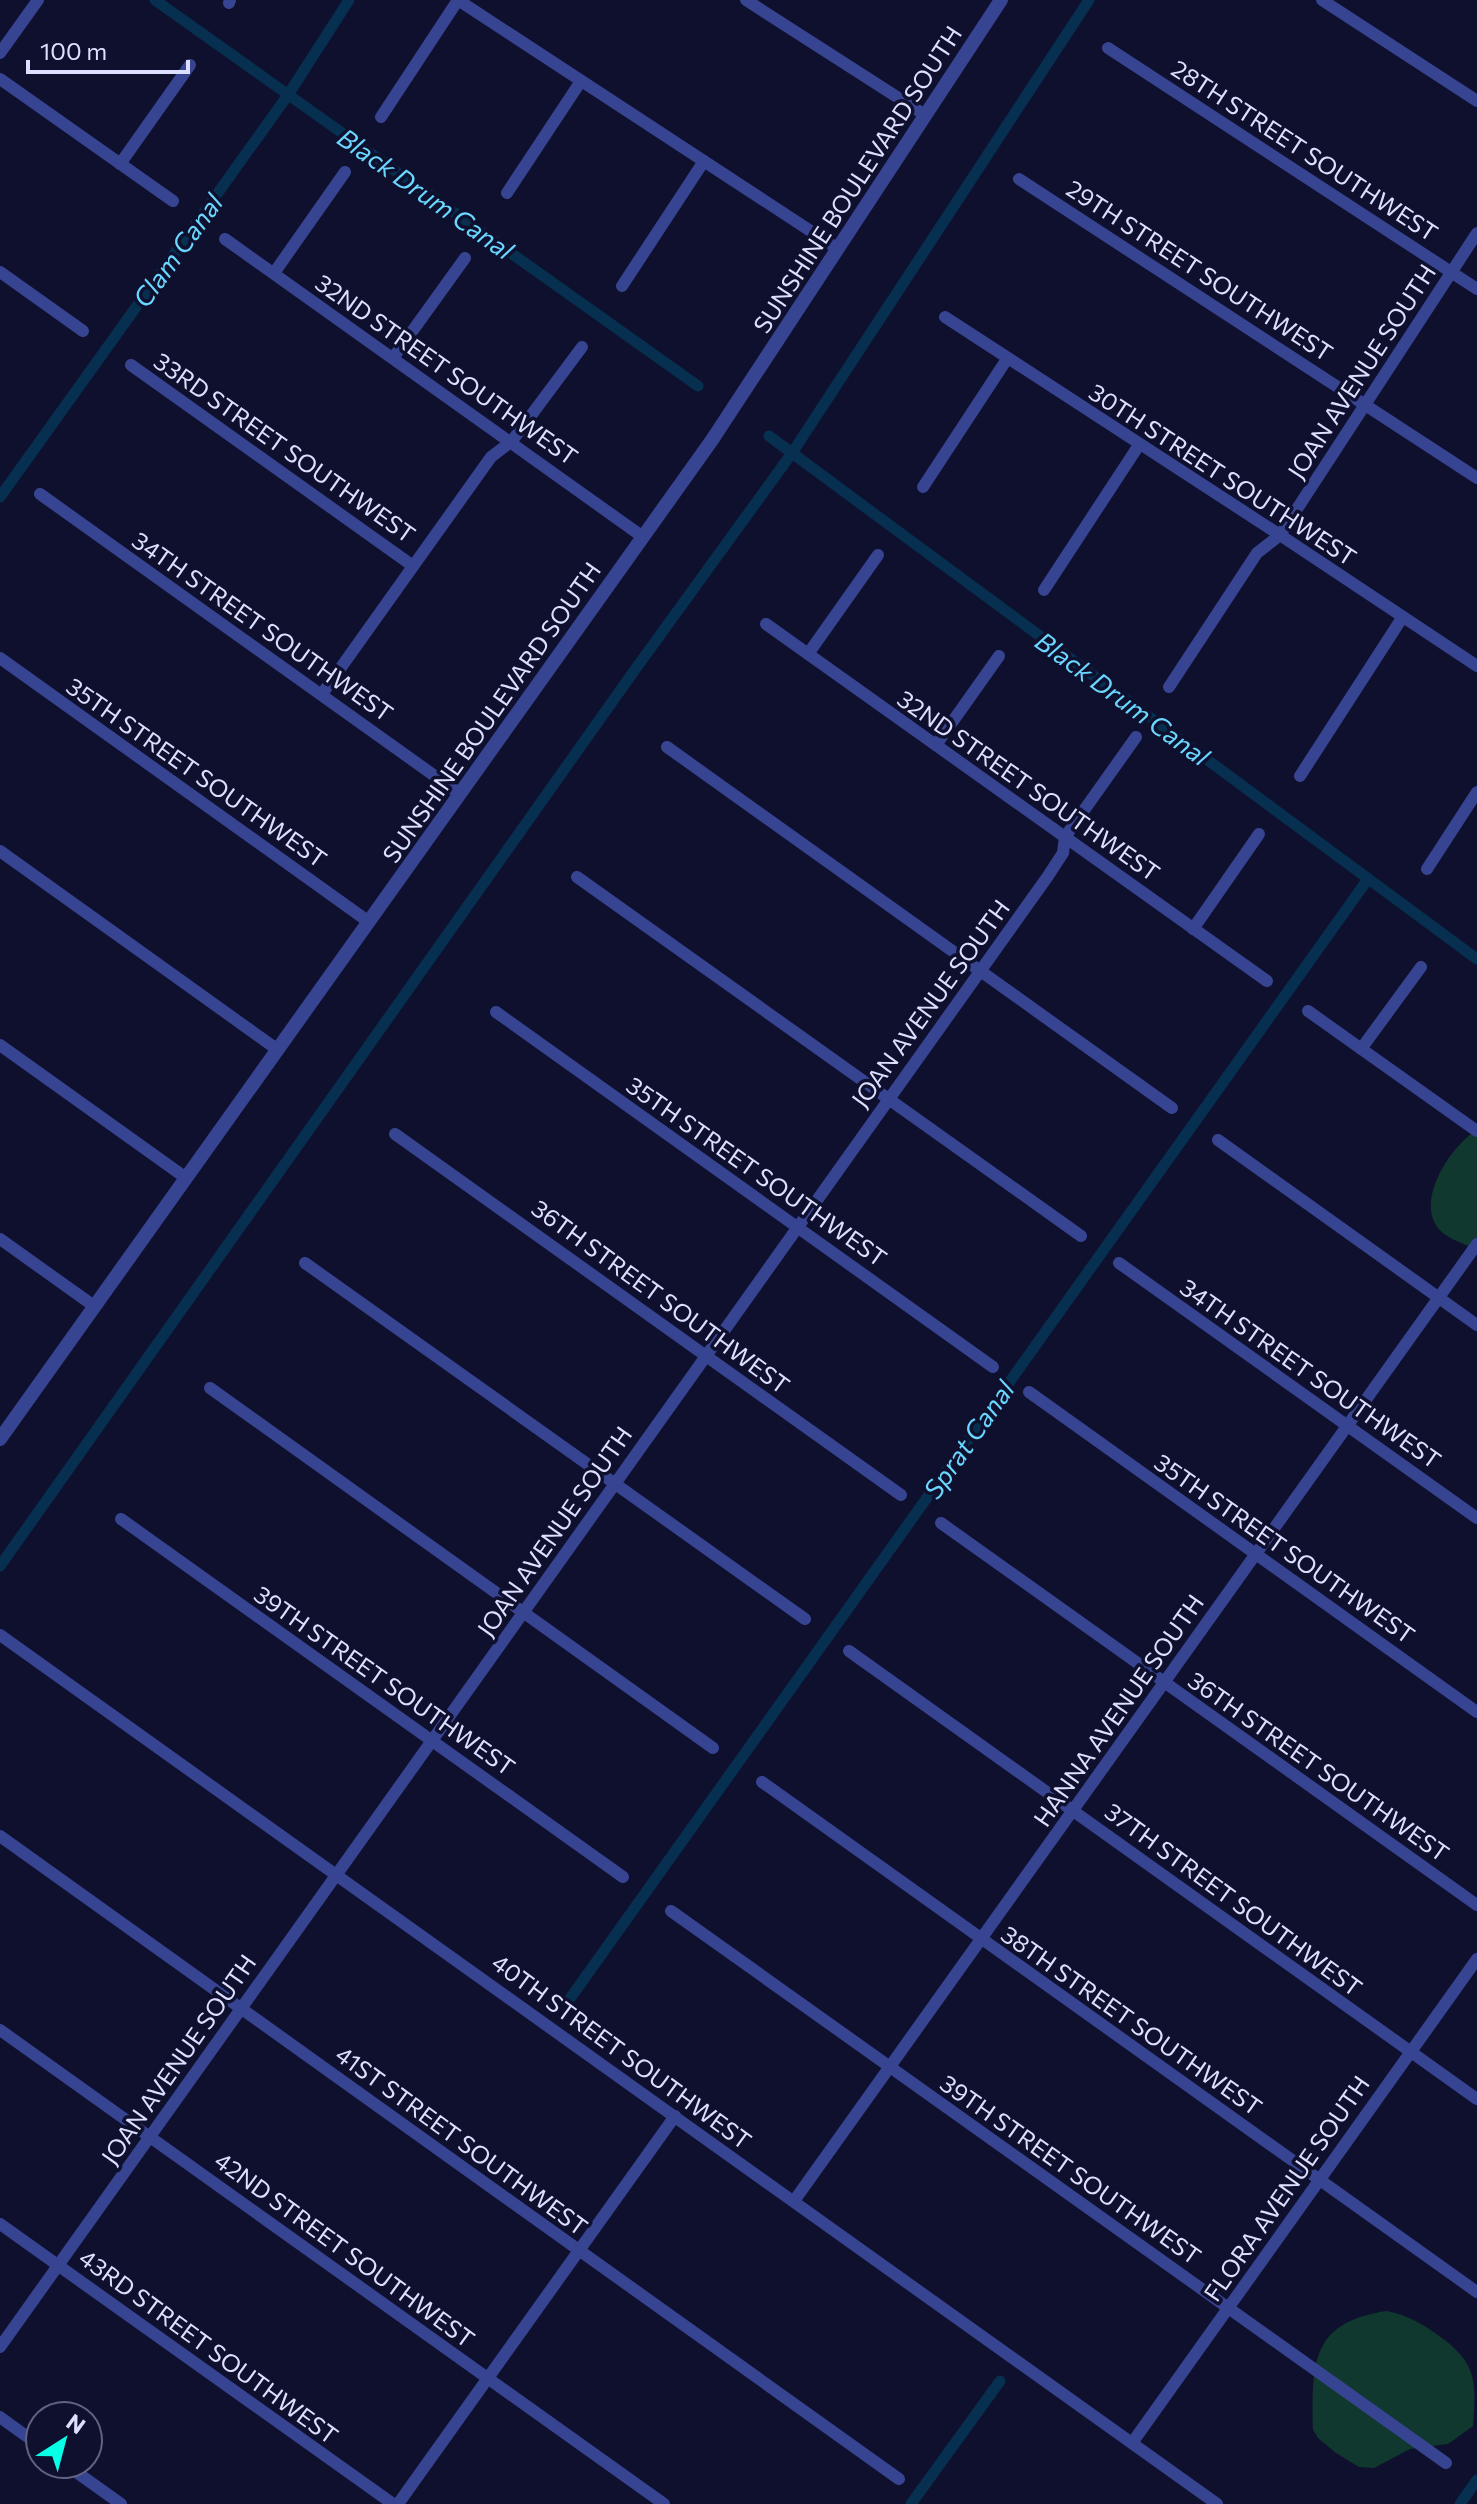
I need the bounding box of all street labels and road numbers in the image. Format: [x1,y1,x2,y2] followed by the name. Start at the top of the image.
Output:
[747,20,967,338] street label: SUNSHINE BOULEVARD SOUTH
[1167,53,1443,247] street label: 28TH STREET SOUTHWEST
[1062,173,1338,367] street label: 29TH STREET SOUTHWEST
[1281,258,1441,484] street label: JOAN AVENUE SOUTH
[310,267,584,471] street label: 32ND STREET SOUTHWEST
[149,346,421,548] street label: 33RD STREET SOUTHWEST
[1084,377,1362,571] street label: 30TH STREET SOUTHWEST
[127,525,399,727] street label: 34TH STREET SOUTHWEST
[376,556,606,868] street label: SUNSHINE BOULEVARD SOUTH
[61,671,333,873] street label: 35TH STREET SOUTHWEST
[892,683,1166,887] street label: 32ND STREET SOUTHWEST
[845,893,1015,1113] street label: JOAN AVENUE SOUTH
[621,1070,893,1272] street label: 35TH STREET SOUTHWEST
[526,1193,796,1399] street label: 36TH STREET SOUTHWEST
[1175,1272,1447,1474] street label: 34TH STREET SOUTHWEST
[471,1420,637,1642] street label: JOAN AVENUE SOUTH
[1149,1447,1421,1649] street label: 35TH STREET SOUTHWEST
[249,1579,521,1781] street label: 39TH STREET SOUTHWEST
[1027,1588,1209,1832] street label: HANNA AVENUE SOUTH
[1183,1665,1455,1867] street label: 36TH STREET SOUTHWEST
[1100,1796,1368,2002] street label: 37TH STREET SOUTHWEST
[996,1919,1268,2121] street label: 38TH STREET SOUTHWEST
[487,1947,757,2155] street label: 40TH STREET SOUTHWEST
[95,1948,261,2170] street label: JOAN AVENUE SOUTH
[331,2039,593,2241] street label: 41ST STREET SOUTHWEST
[935,2068,1207,2270] street label: 39TH STREET SOUTHWEST
[1197,2070,1375,2306] street label: FLORA AVENUE SOUTH
[209,2145,481,2353] street label: 42ND STREET SOUTHWEST
[74,2242,344,2450] street label: 43RD STREET SOUTHWEST

